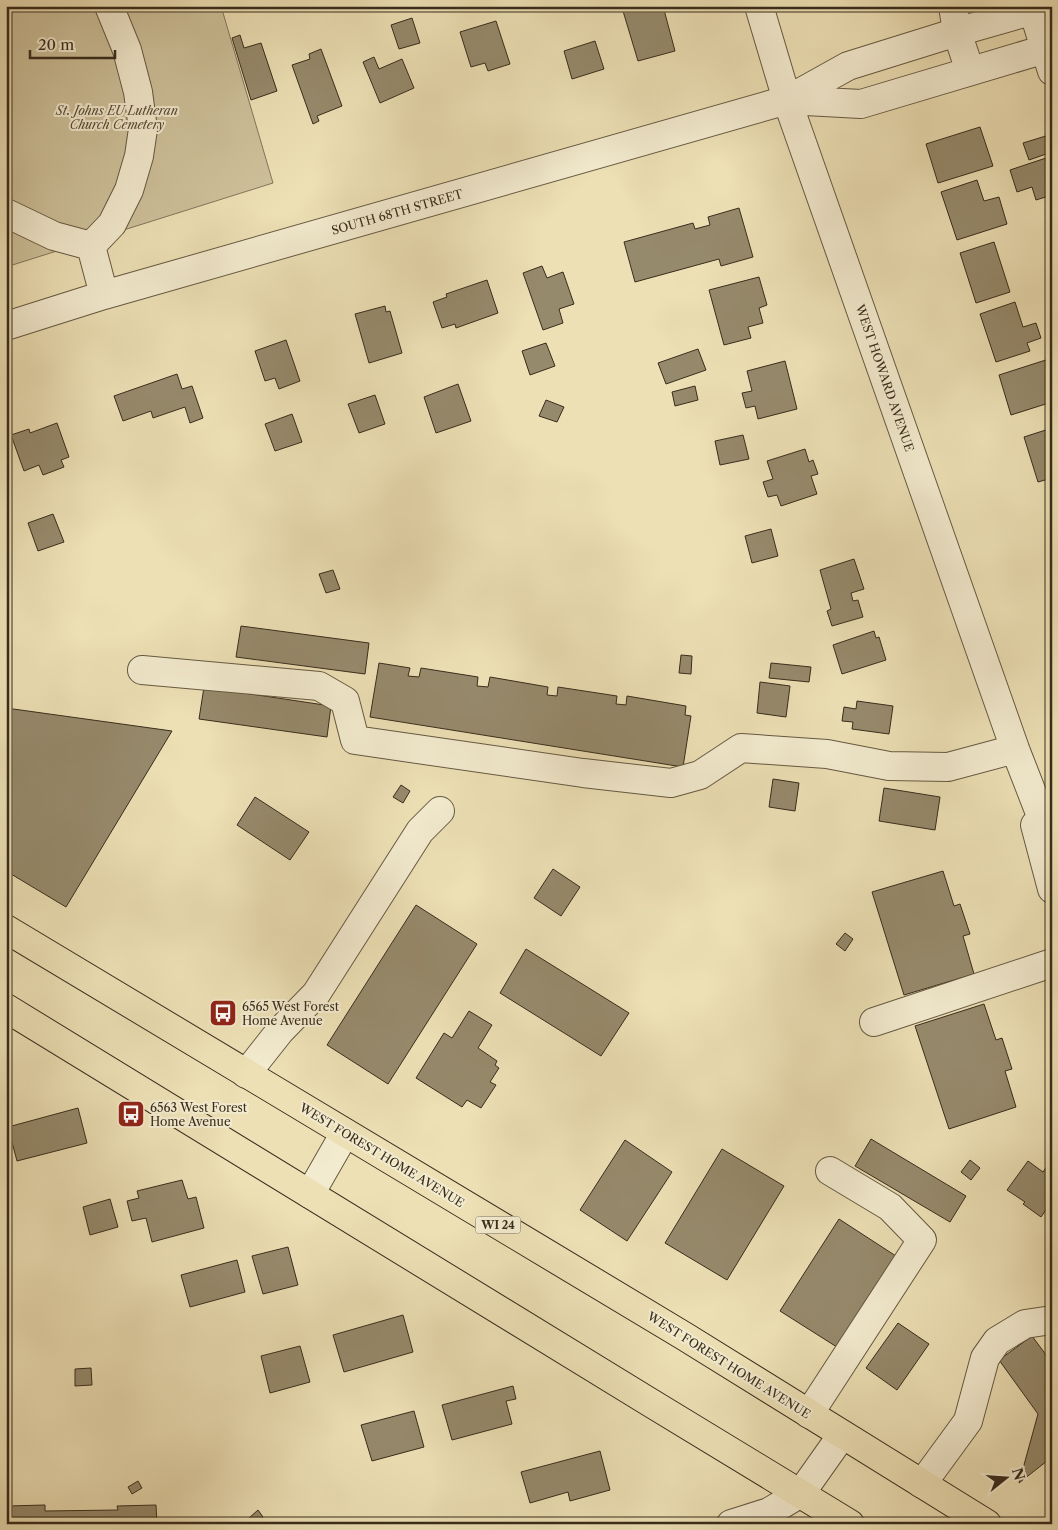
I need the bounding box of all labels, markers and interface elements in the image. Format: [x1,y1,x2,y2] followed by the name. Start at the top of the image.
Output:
[30,28,115,60] scale bar
[38,35,74,54] text: 20 m
[55,103,178,132] park label: St. Johns EU Lutheran Church Cemetery
[330,186,464,238] street label: SOUTH 68TH STREET
[852,301,917,454] street label: WEST HOWARD AVENUE
[208,998,238,1028] bus stop icon: 6565 West Forest Home Avenue
[242,999,340,1028] place label: 6565 West Forest Home Avenue
[116,1099,146,1129] bus stop icon: 6563 West Forest Home Avenue
[296,1099,467,1210] street label: WEST FOREST HOME AVENUE
[150,1100,248,1129] place label: 6563 West Forest Home Avenue
[476,1216,520,1234] road number: WI 24
[644,1308,813,1422] street label: WEST FOREST HOME AVENUE
[980,1452,1030,1502] north arrow
[1008,1466,1029,1483] text: N

